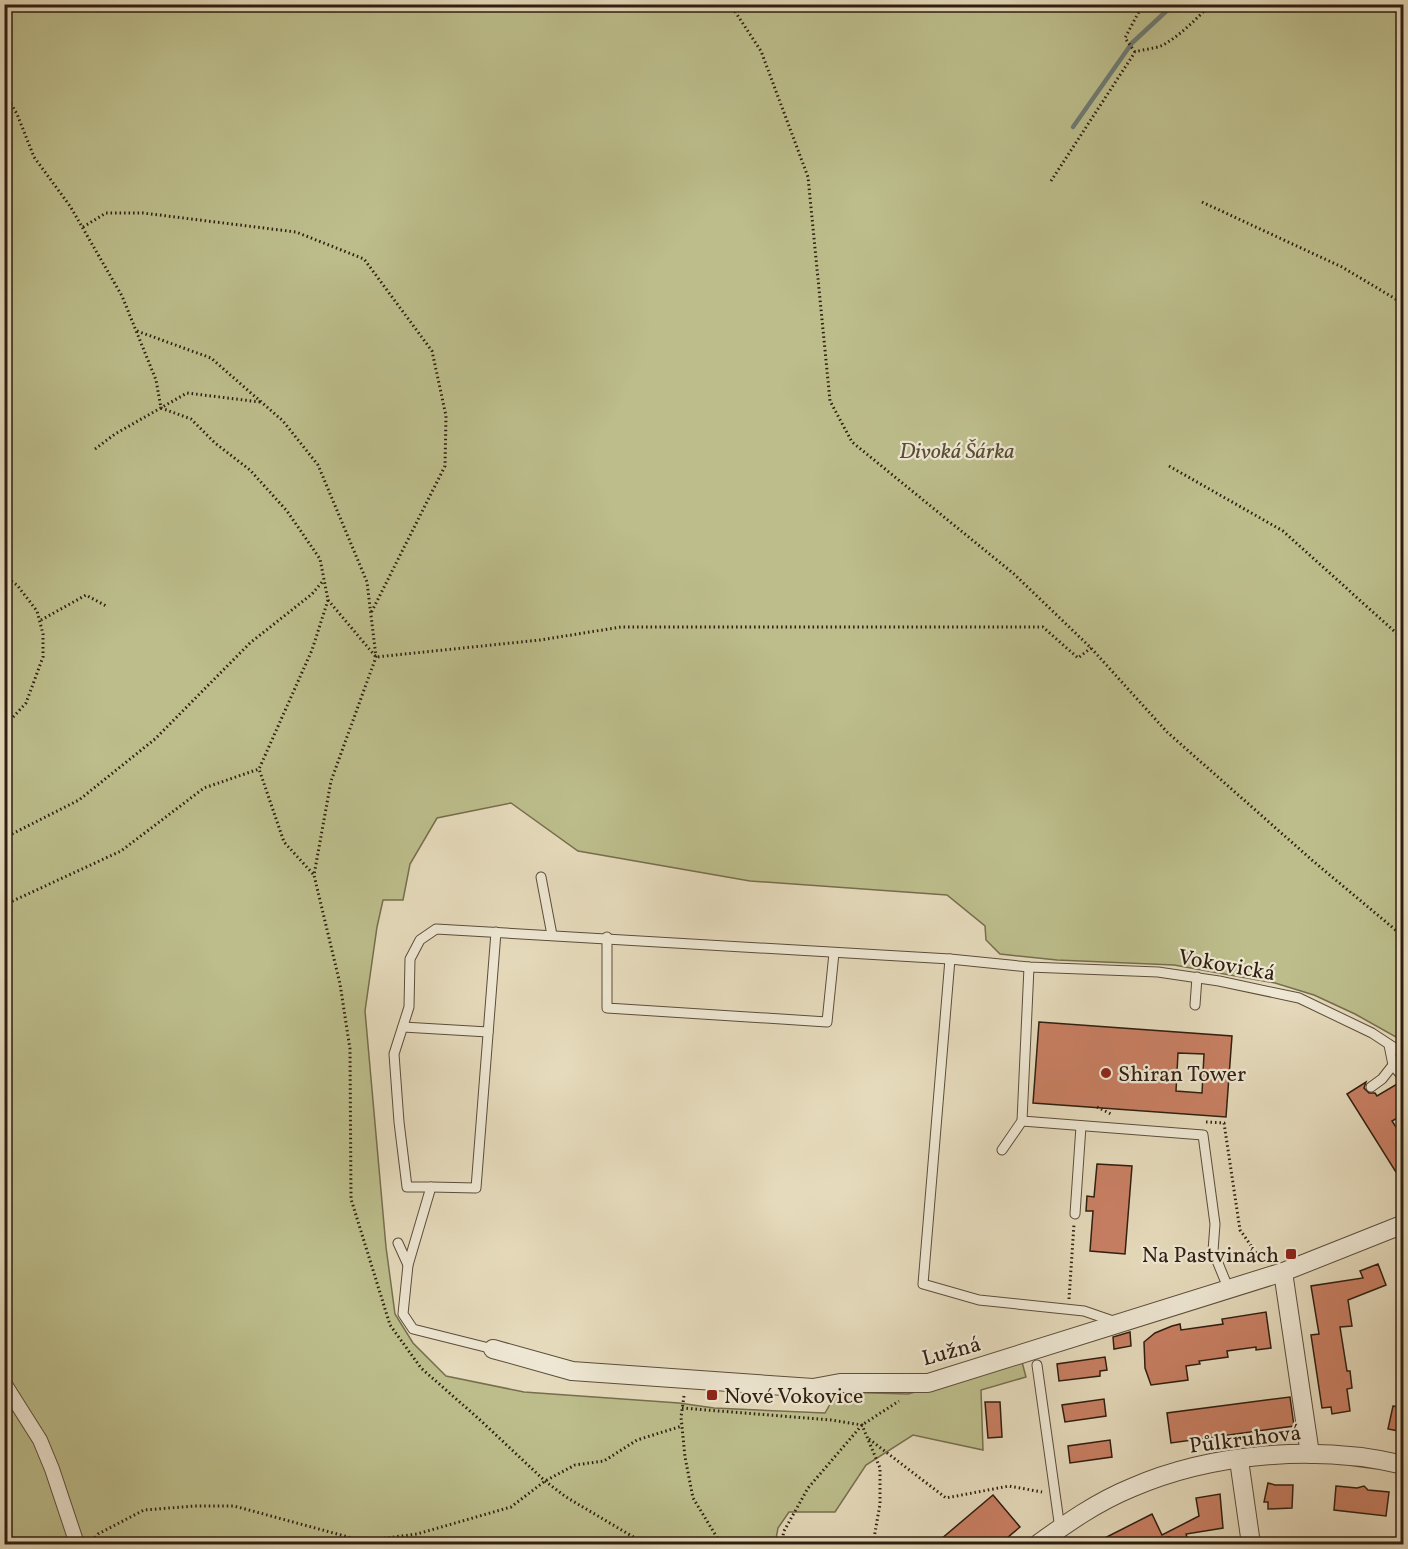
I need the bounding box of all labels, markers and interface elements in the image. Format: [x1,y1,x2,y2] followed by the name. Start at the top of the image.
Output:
[899,437,1015,468] park label: Divoká Šárka
[1176,943,1278,990] street label: Vokovická
[1118,1060,1246,1091] place label: Shiran Tower
[1099,1066,1113,1080] marker: Shiran Tower
[1142,1241,1279,1272] place label: Na Pastvinách
[1284,1247,1298,1261] marker: Na Pastvinách
[919,1330,985,1375] street label: Lužná
[724,1382,864,1413] place label: Nové Vokovice
[705,1388,719,1402] marker: Nové Vokovice
[1188,1418,1303,1463] street label: Půlkruhová

